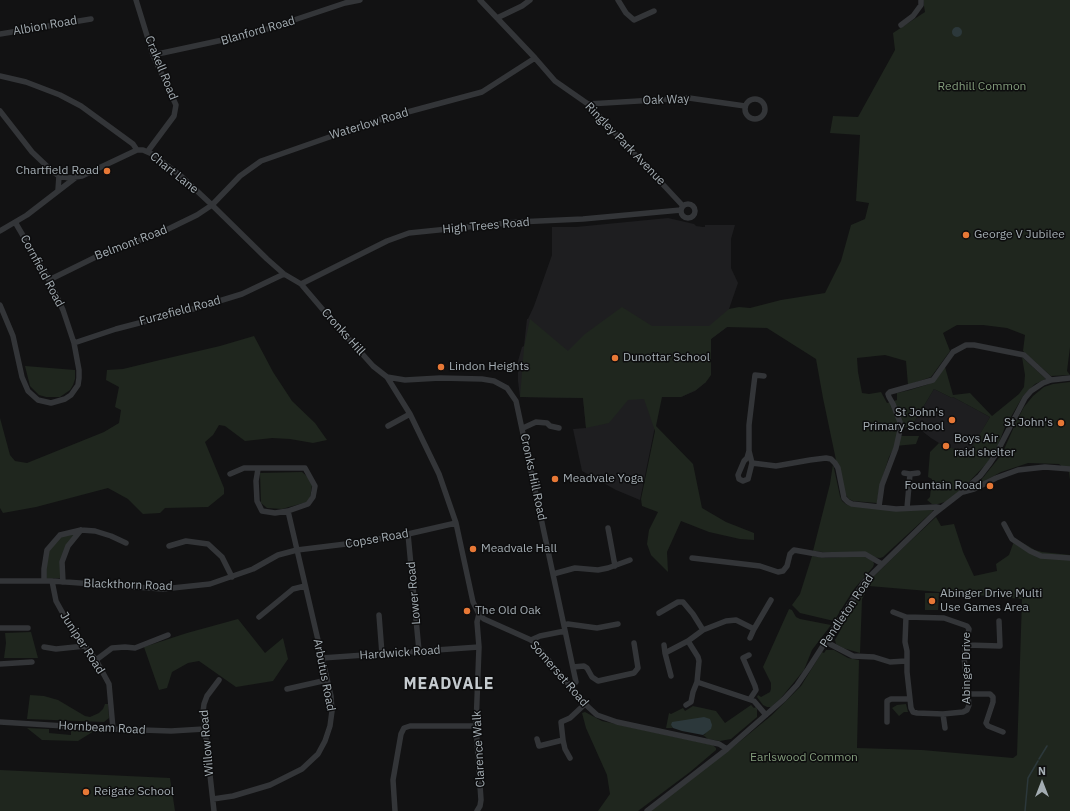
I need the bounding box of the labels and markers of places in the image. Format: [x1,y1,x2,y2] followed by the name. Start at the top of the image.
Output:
[16,164,99,178] place label: Chartfield Road
[102,166,112,176] marker: Chartfield Road
[974,228,1065,242] place label: George V Jubilee
[961,230,971,240] marker: George V Jubilee
[623,351,710,365] place label: Dunottar School
[610,353,620,363] marker: Dunottar School
[449,360,529,374] place label: Lindon Heights
[436,362,446,372] marker: Lindon Heights
[863,406,944,434] place label: St John's Primary School
[947,415,957,425] marker: St John's Primary School
[1004,416,1053,430] place label: St John's
[1056,418,1066,428] marker: St John's
[954,432,1015,460] place label: Boys Air raid shelter
[941,441,951,451] marker: Boys Air raid shelter
[563,472,644,486] place label: Meadvale Yoga
[550,474,560,484] marker: Meadvale Yoga
[904,479,982,493] place label: Fountain Road
[985,481,995,491] marker: Fountain Road
[481,542,557,556] place label: Meadvale Hall
[468,544,478,554] marker: Meadvale Hall
[940,587,1042,615] place label: Abinger Drive Multi Use Games Area
[927,596,937,606] marker: Abinger Drive Multi Use Games Area
[475,604,541,618] place label: The Old Oak
[462,606,472,616] marker: The Old Oak
[94,785,174,799] place label: Reigate School
[81,787,91,797] marker: Reigate School

